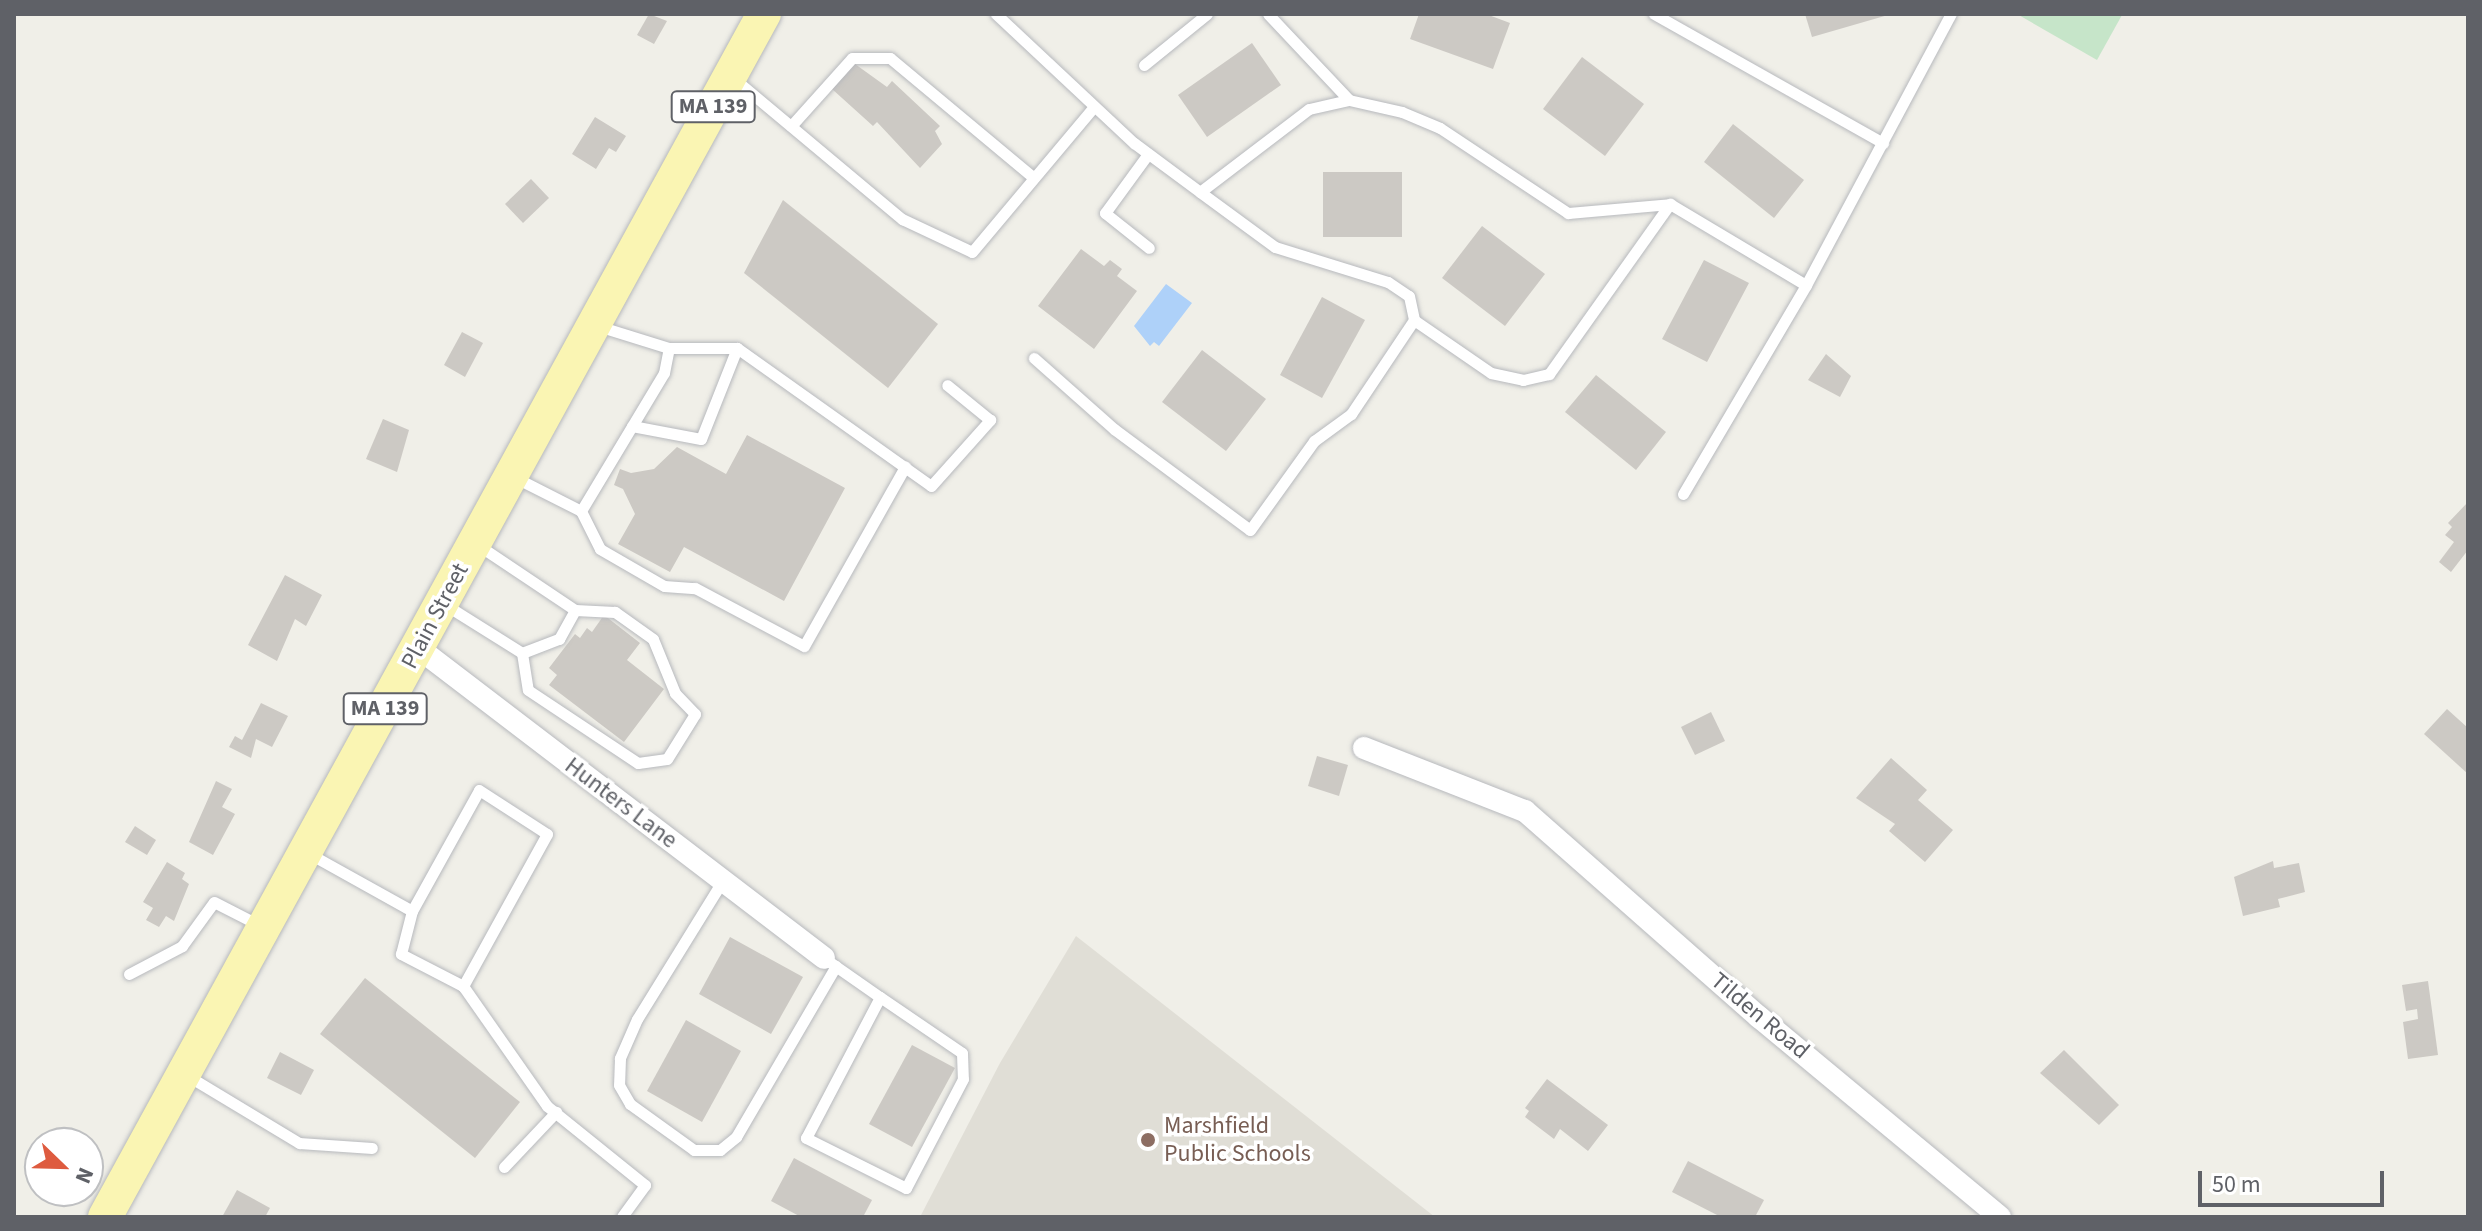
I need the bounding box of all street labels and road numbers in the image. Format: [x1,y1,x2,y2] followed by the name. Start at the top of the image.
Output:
[669,89,757,125] road number: MA 139
[395,558,475,674] street label: Plain Street
[341,691,429,727] road number: MA 139
[559,751,683,855] street label: Hunters Lane
[1705,967,1815,1065] street label: Tilden Road

